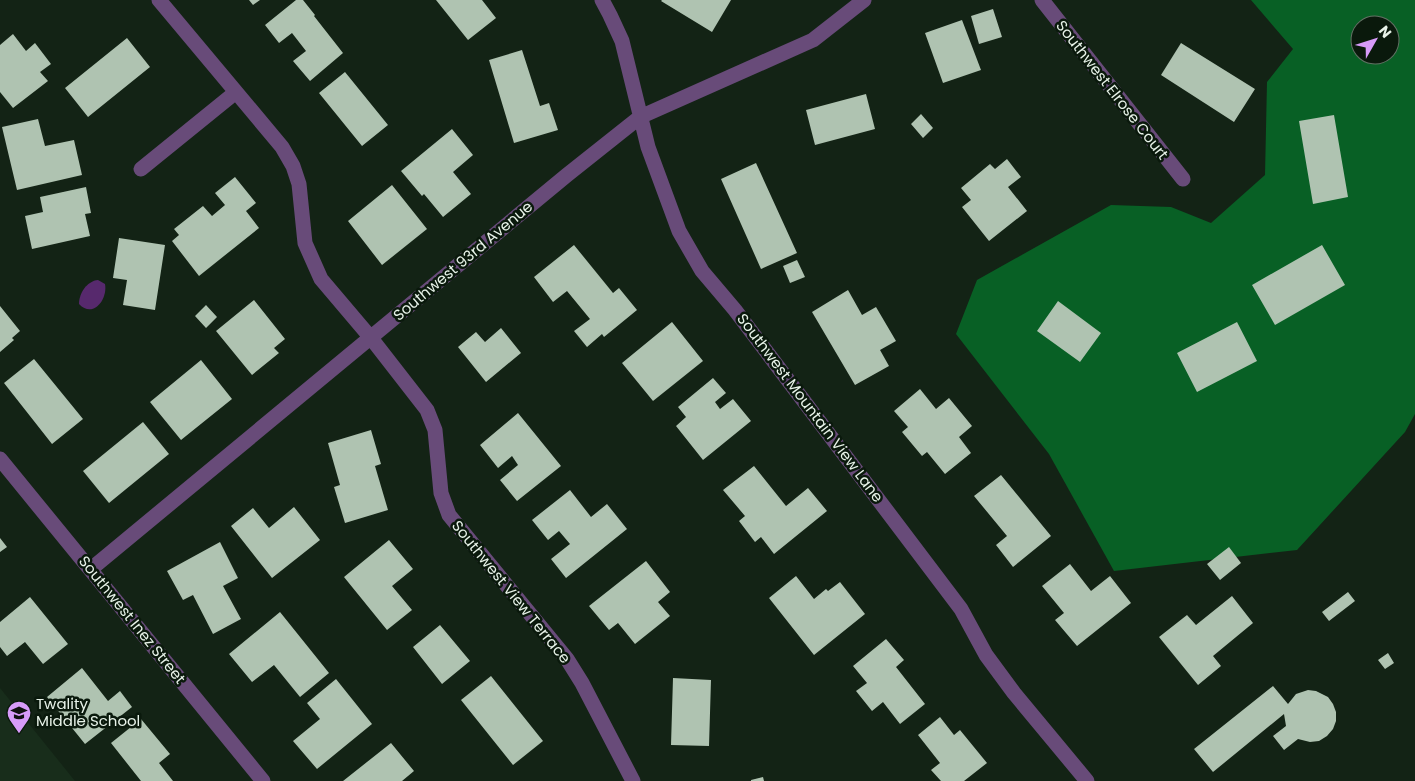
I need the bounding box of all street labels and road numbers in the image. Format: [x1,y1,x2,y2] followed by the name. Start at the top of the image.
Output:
[1051,16,1173,164] street label: Southwest Elrose Court
[388,196,537,325] street label: Southwest 93rd Avenue
[732,309,888,506] street label: Southwest Mountain View Lane
[447,516,576,668] street label: Southwest View Terrace
[74,551,191,688] street label: Southwest Inez Street

